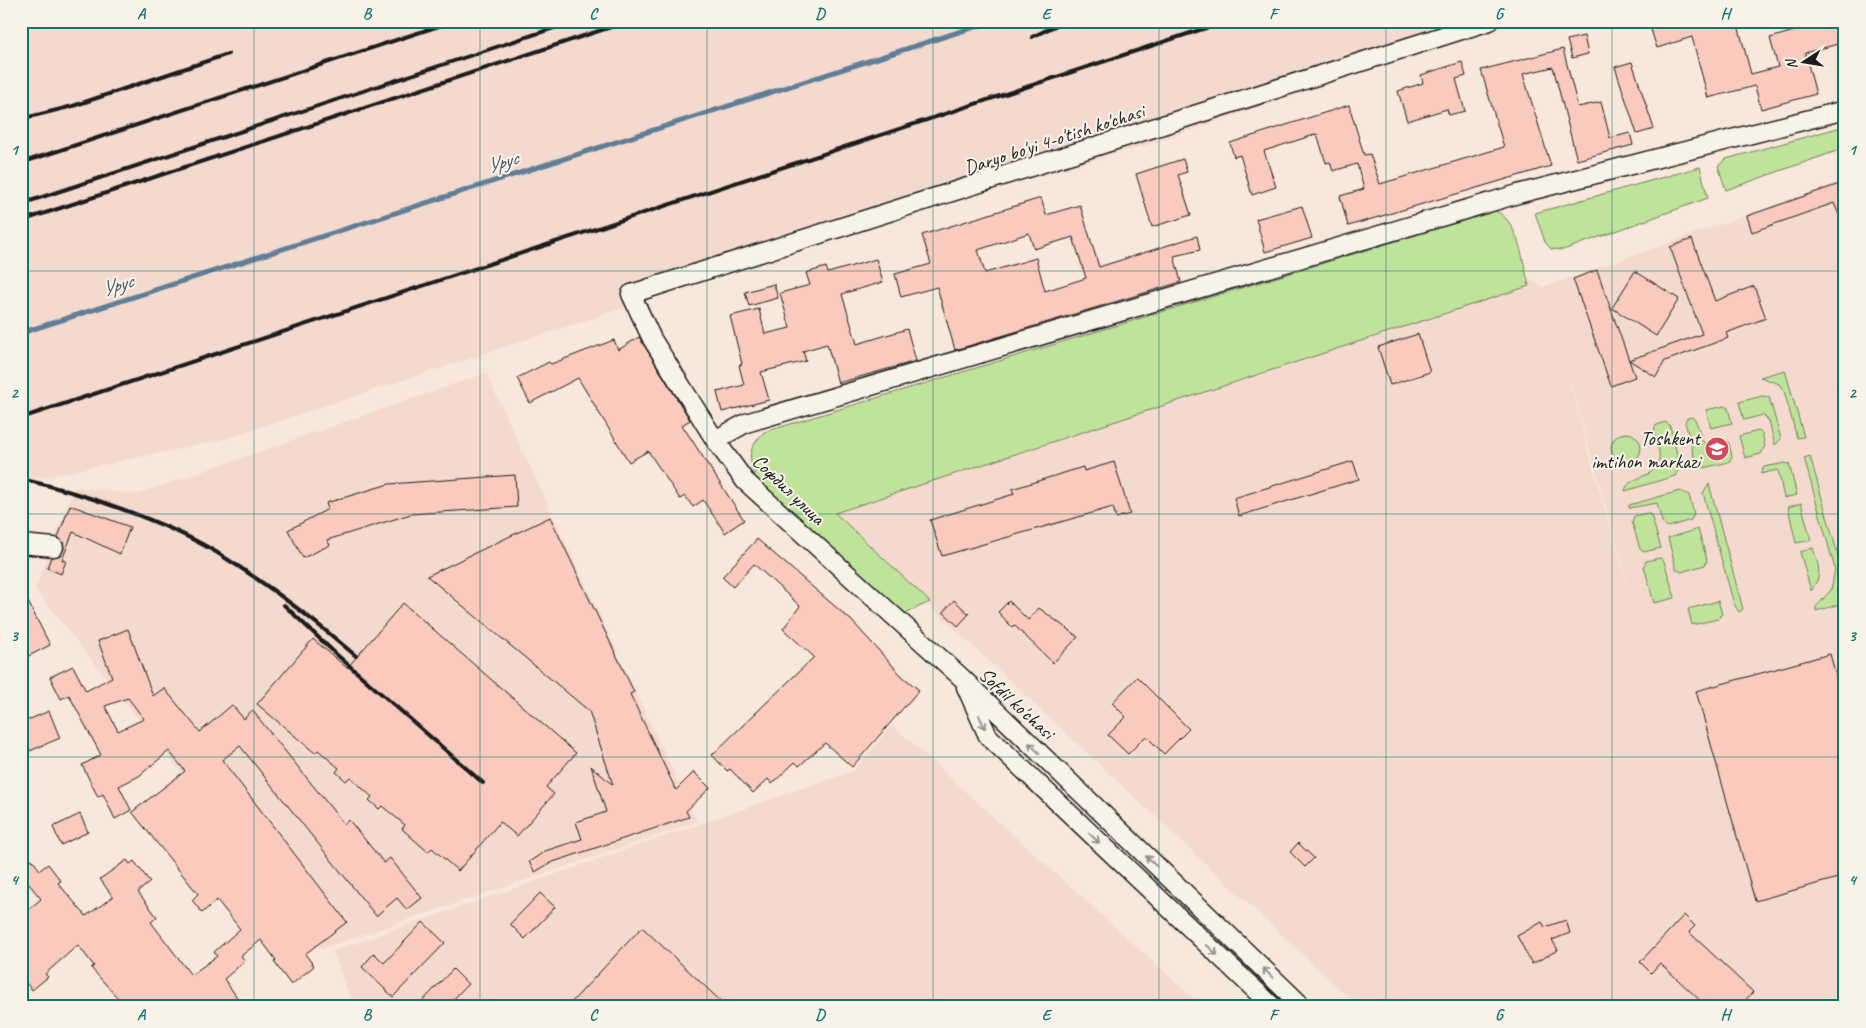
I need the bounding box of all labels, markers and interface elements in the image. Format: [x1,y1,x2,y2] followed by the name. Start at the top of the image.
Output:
[137,4,147,24] text: A
[363,4,373,24] text: B
[589,4,599,24] text: C
[815,4,826,24] text: D
[1042,4,1053,24] text: E
[1269,4,1280,24] text: F
[1495,4,1505,24] text: G
[1720,4,1732,24] text: H
[1778,38,1828,88] north arrow
[1782,56,1801,71] text: N
[961,98,1150,180] street label: Daryo bo'yi 4-o'tish ko'chasi
[10,140,19,160] text: 1
[1848,140,1857,160] text: 1
[483,144,524,179] water label: Урус
[98,267,139,302] water label: Урус
[10,383,19,403] text: 2
[1848,383,1857,403] text: 2
[1591,426,1702,474] place label: Toshkent imtihon markazi
[1704,436,1730,462] school or university icon: Toshkent imtihon markazi
[747,449,832,531] street label: Софдил улица
[10,626,19,646] text: 3
[1848,626,1857,646] text: 3
[974,662,1061,746] street label: Sofdil ko'chasi
[977,714,987,729] one-way arrow
[1028,742,1040,754] one-way arrow
[1088,832,1100,844] one-way arrow
[1144,855,1157,867] one-way arrow
[10,870,19,890] text: 4
[1848,870,1857,890] text: 4
[1206,944,1218,956] one-way arrow
[1262,967,1275,979] one-way arrow
[137,1005,147,1025] text: A
[363,1005,373,1025] text: B
[589,1005,599,1025] text: C
[815,1005,826,1025] text: D
[1042,1005,1053,1025] text: E
[1269,1005,1280,1025] text: F
[1495,1005,1505,1025] text: G
[1720,1005,1732,1025] text: H

